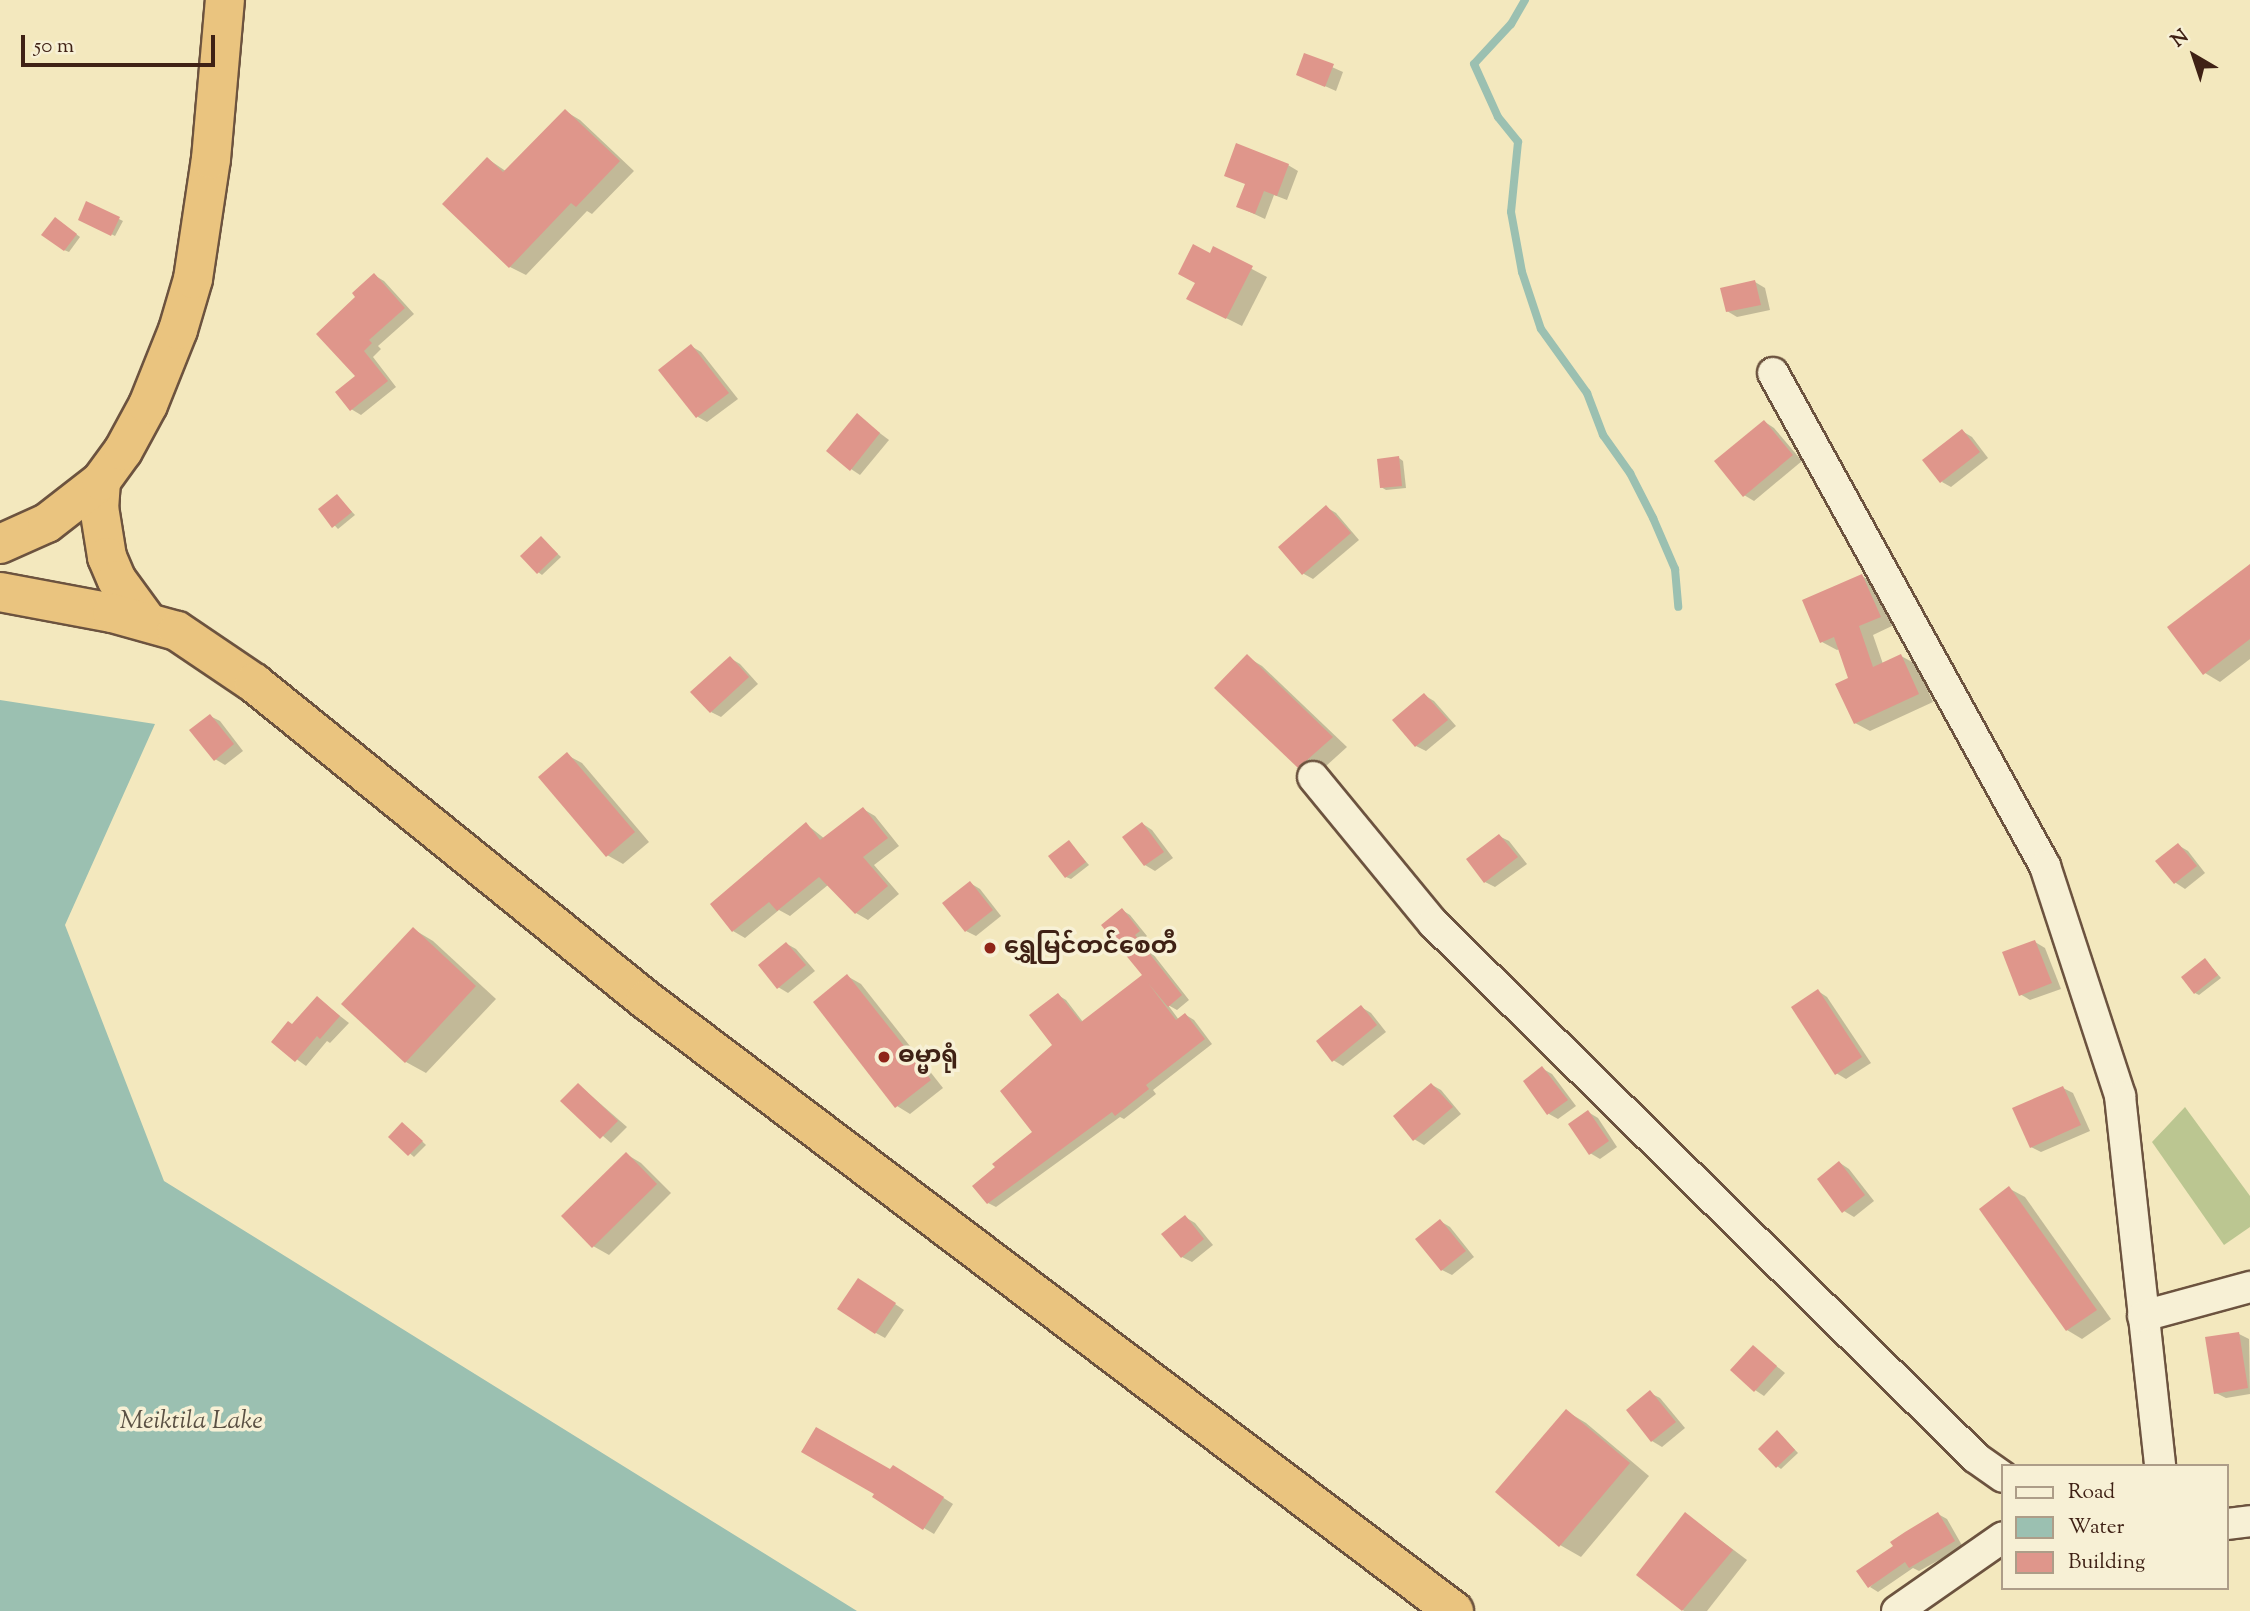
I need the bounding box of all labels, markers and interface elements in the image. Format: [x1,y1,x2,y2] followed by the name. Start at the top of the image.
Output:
[24,21,219,65] scale bar
[2159,21,2229,91] north arrow
[2166,24,2195,55] text: N
[34,32,74,62] text: 50 m
[1004,934,1177,962] place label: ရွှေမြင်တင်စေတီ
[982,940,998,956] marker: ရွှေမြင်တင်စေတီ
[898,1043,958,1071] place label: ဓမ္မာရုံ
[876,1049,892,1065] marker: ဓမ္မာရုံ
[119,1406,263,1438] water label: Meiktila Lake
[2002,1464,2229,1590] legend
[2068,1478,2115,1508] text: Road
[2068,1513,2124,1543] text: Water
[2068,1548,2145,1578] text: Building

